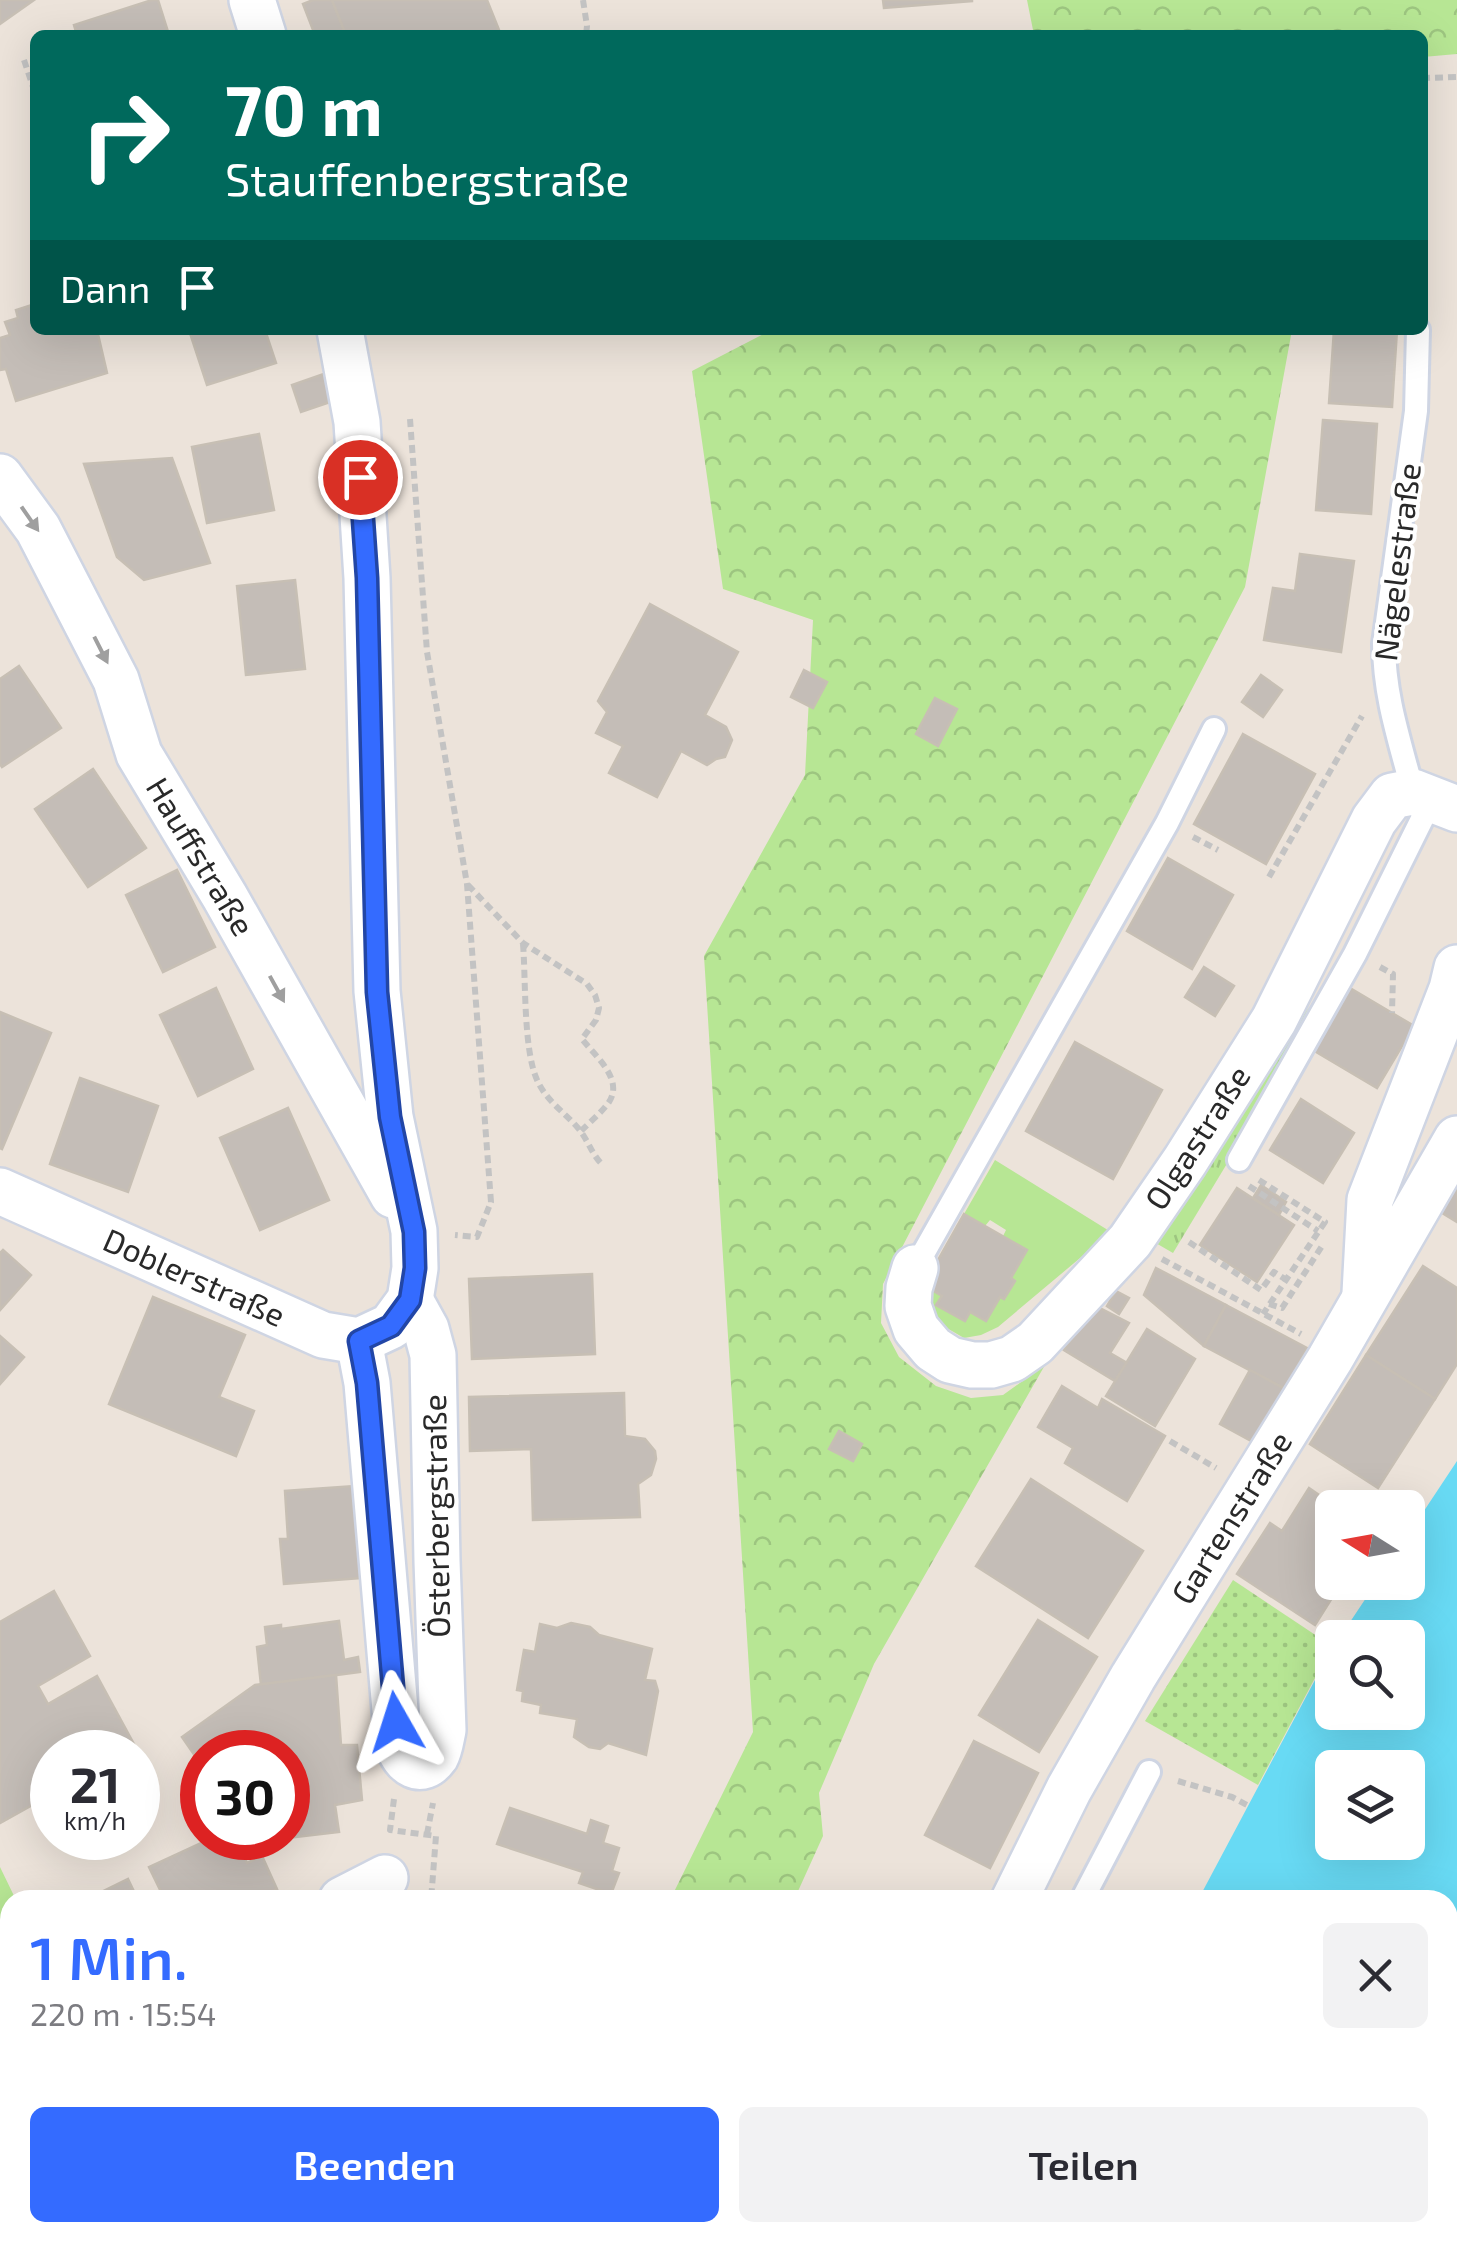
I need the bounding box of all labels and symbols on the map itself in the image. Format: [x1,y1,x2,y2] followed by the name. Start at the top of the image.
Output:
[318,435,403,520] pin
[1365,460,1427,663] street label: Nägelestraße
[20,505,39,532] one-way arrow
[92,635,109,664] one-way arrow
[140,770,264,942] street label: Hauffstraße
[268,975,285,1003] one-way arrow
[1136,1058,1257,1216] street label: Olgastraße
[98,1219,292,1333] street label: Doblerstraße
[414,1394,456,1638] street label: Österbergstraße
[1162,1424,1298,1610] street label: Gartenstraße
[1315,1490,1425,1600] north arrow
[344,1670,448,1774] position arrow
[180,1730,310,1860] speed limit sign: 30

